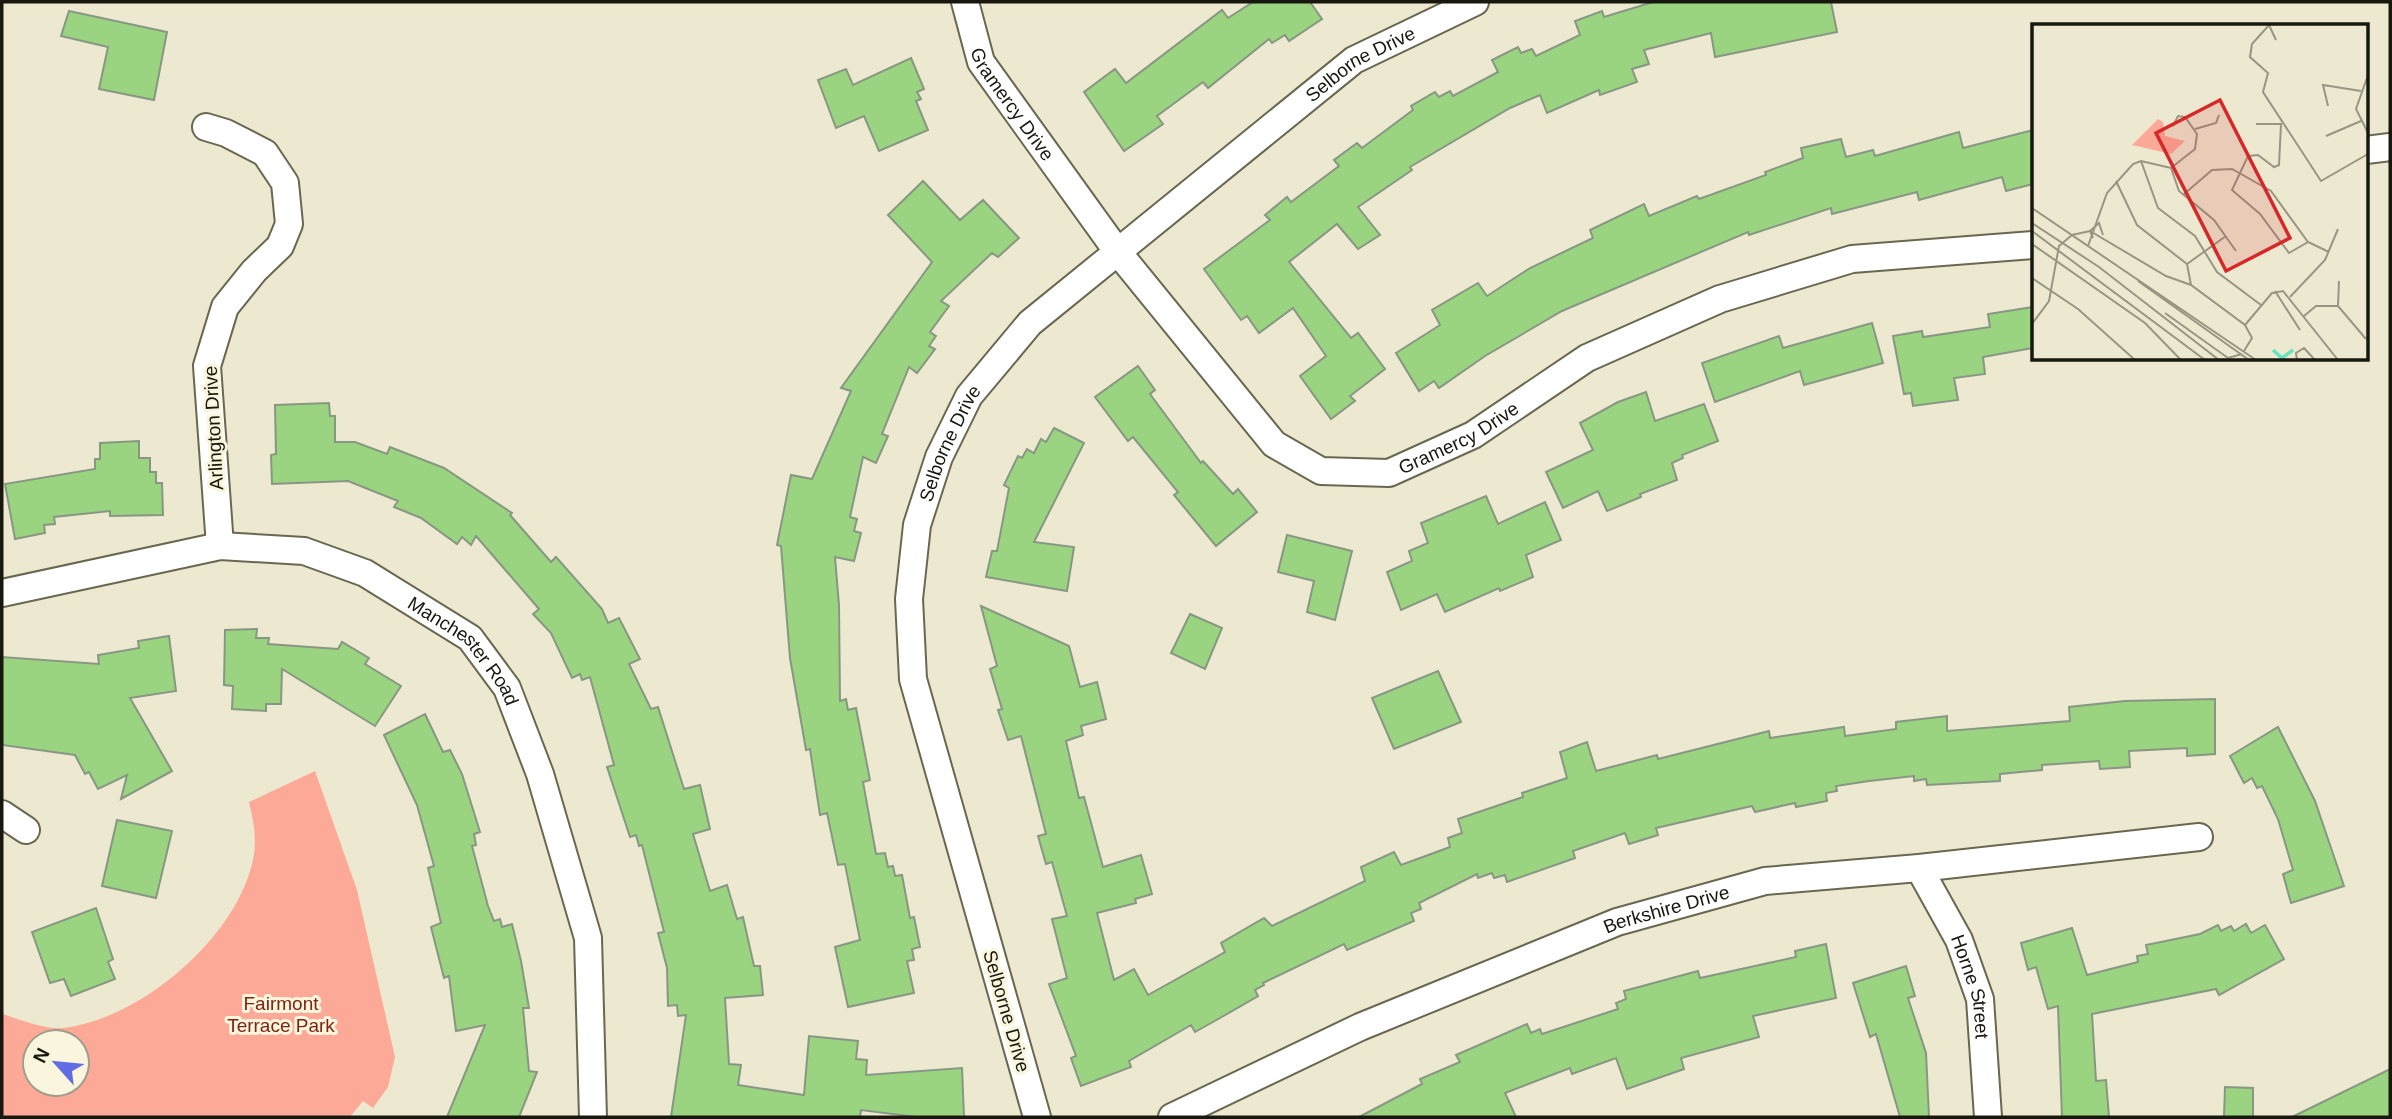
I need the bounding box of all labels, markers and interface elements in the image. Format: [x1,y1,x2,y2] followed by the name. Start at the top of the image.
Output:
[1301,22,1419,106] street label: Selborne Drive
[2032,24,2368,360] inset map
[967,45,1058,165] street label: Gramercy Drive
[200,365,227,491] street label: Arlington Drive
[915,381,985,504] street label: Selborne Drive
[1395,397,1523,478] street label: Gramercy Drive
[404,592,523,708] street label: Manchester Road
[1600,881,1732,937] street label: Berkshire Drive
[1947,932,1993,1040] street label: Horne Street
[979,948,1034,1074] street label: Selborne Drive
[227,993,335,1036] park label: Fairmont Terrace Park
[21,1028,91,1098] north arrow
[29,1045,54,1066] text: N

